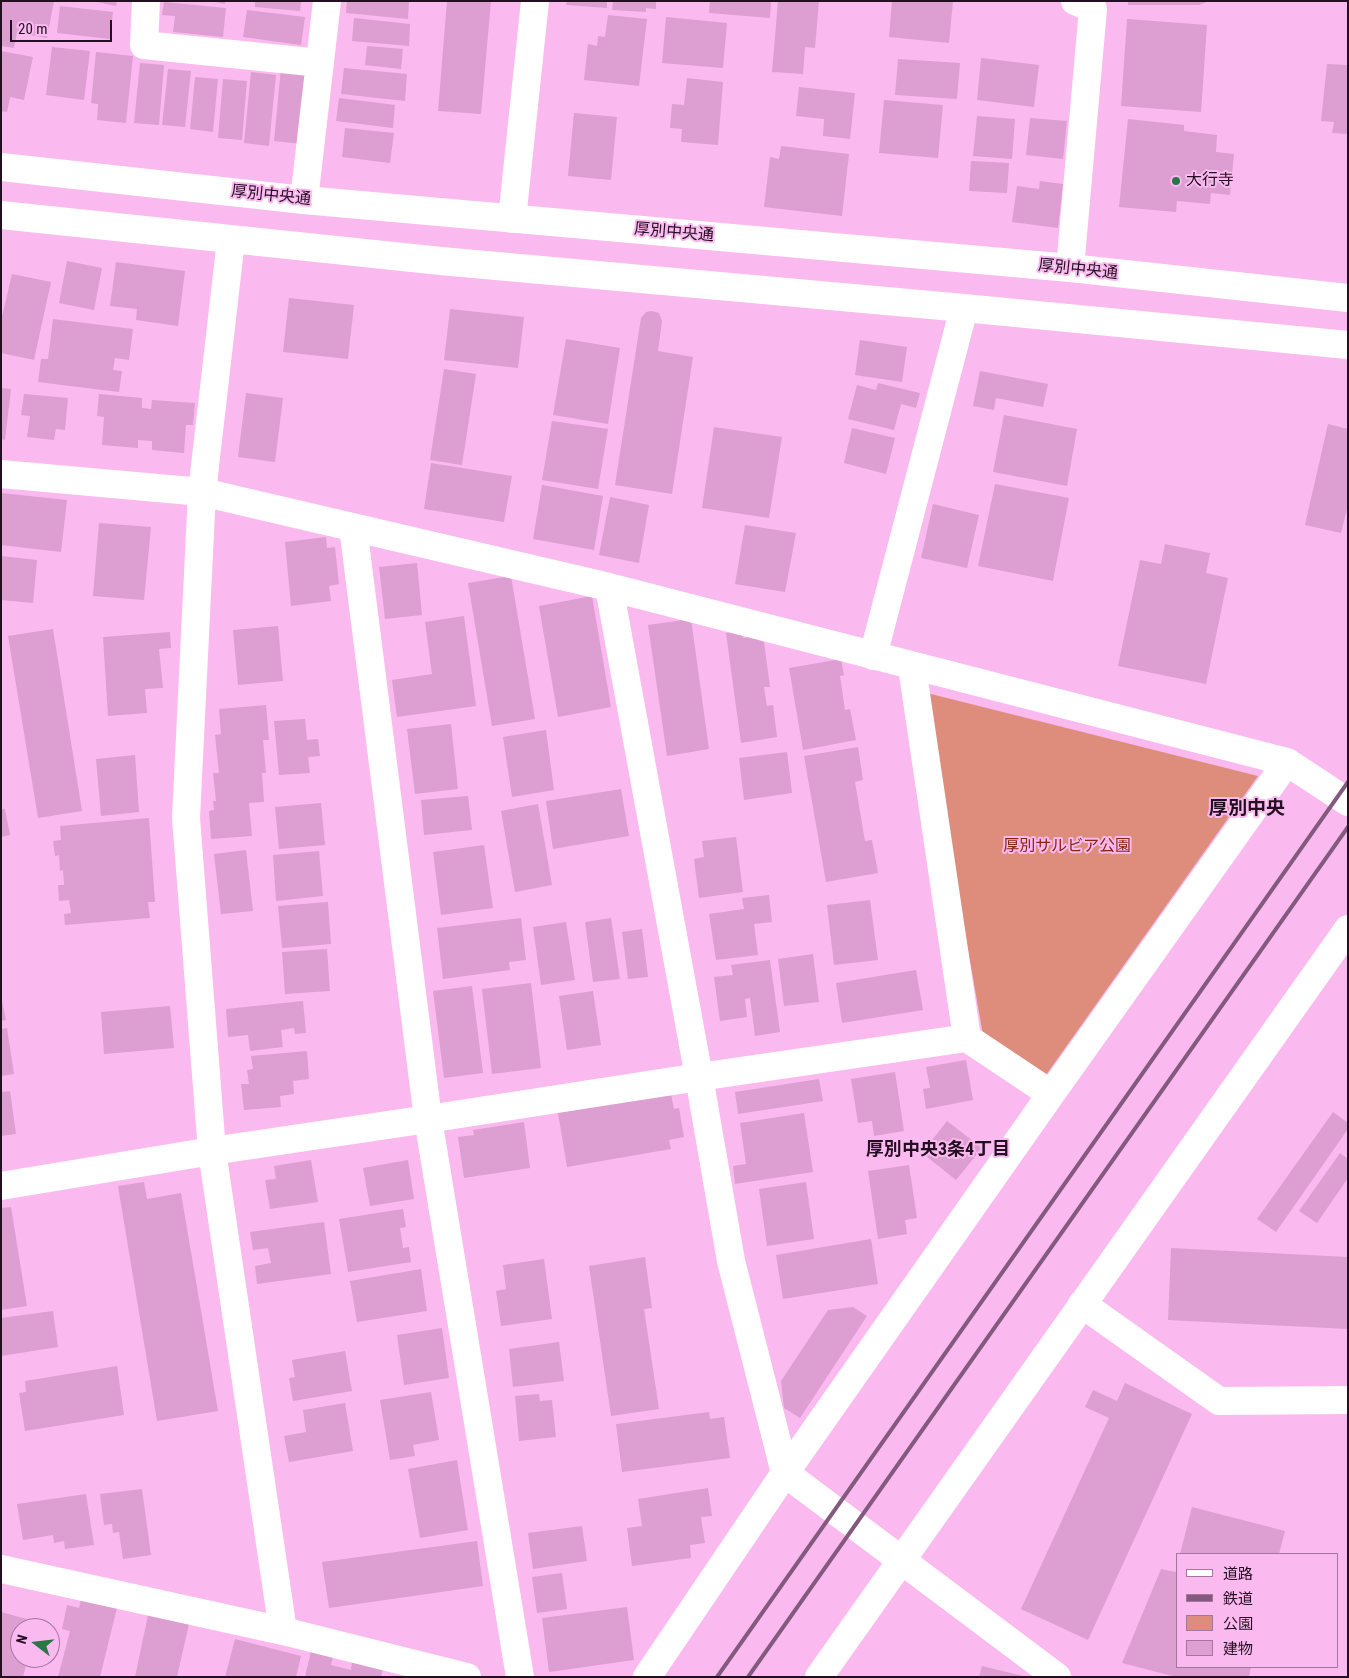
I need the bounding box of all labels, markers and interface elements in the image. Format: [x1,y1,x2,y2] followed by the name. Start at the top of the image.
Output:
[12,10,115,42] scale bar
[18,20,48,38] text: 20 m
[1186,171,1234,191] place label: 大行寺
[1170,175,1182,187] marker: 大行寺
[230,182,312,210] street label: 厚別中央通
[633,220,715,246] street label: 厚別中央通
[1037,256,1119,284] street label: 厚別中央通
[1209,798,1285,820] district label: 厚別中央
[1003,837,1131,857] park label: 厚別サルビア公園
[866,1139,1010,1161] district label: 厚別中央3条4丁目
[1176,1553,1339,1668] legend
[1223,1565,1253,1583] text: 道路
[1223,1590,1253,1608] text: 鉄道
[1223,1615,1253,1633] text: 公園
[10,1618,60,1668] north arrow
[13,1633,30,1645] text: N
[1223,1640,1253,1658] text: 建物

